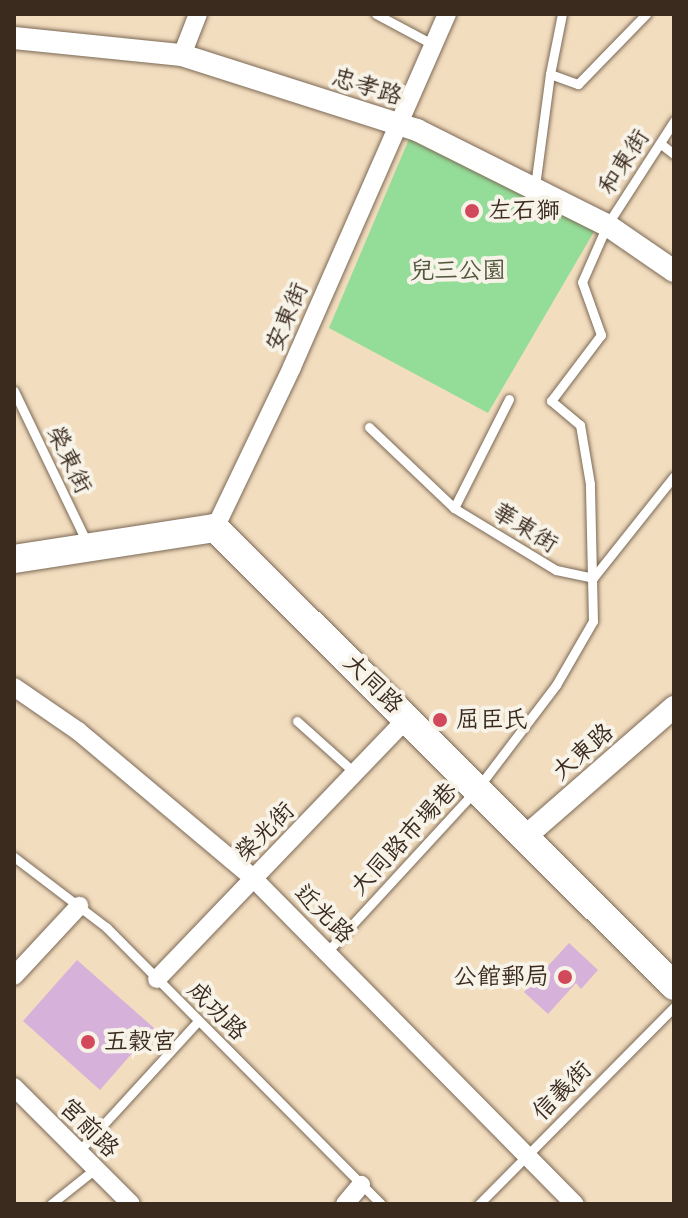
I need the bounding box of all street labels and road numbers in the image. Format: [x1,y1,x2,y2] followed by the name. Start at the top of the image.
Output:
[328,63,406,111] street label: 忠孝路
[592,124,656,200] street label: 和東街
[260,278,314,356] street label: 安東街
[40,421,98,499] street label: 榮東街
[487,497,563,559] street label: 華東街
[337,648,409,720] street label: 大同路
[546,718,620,786] street label: 大東路
[344,777,464,901] street label: 大同路市場巷
[229,796,301,868] street label: 榮光街
[288,878,360,950] street label: 近光路
[181,975,253,1047] street label: 成功路
[526,1055,598,1127] street label: 信義街
[53,1092,125,1164] street label: 宮前路

